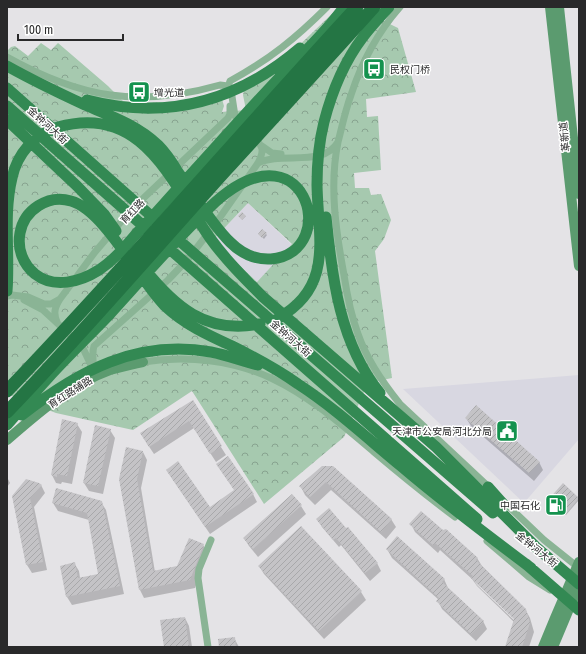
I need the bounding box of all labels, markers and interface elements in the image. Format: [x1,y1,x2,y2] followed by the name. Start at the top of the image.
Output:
[18,16,123,42] scale bar
[24,23,53,37] text: 100 m
[361,56,387,82] bus stop icon: 民权门桥
[390,64,430,76] place label: 民权门桥
[126,79,152,105] bus stop icon: 增光道
[154,87,184,99] place label: 增光道
[25,105,70,147] street label: 金钟河大街
[557,121,573,152] street label: 革新道
[118,197,147,227] street label: 育红路
[268,318,313,360] street label: 金钟河大街
[46,375,95,411] street label: 育红路辅路
[494,418,520,444] public building icon: 天津市公安局河北分局
[392,426,492,438] place label: 天津市公安局河北分局
[543,492,569,518] fuel station icon: 中国石化
[500,500,540,512] place label: 中国石化
[513,529,560,570] street label: 金钟河大街

